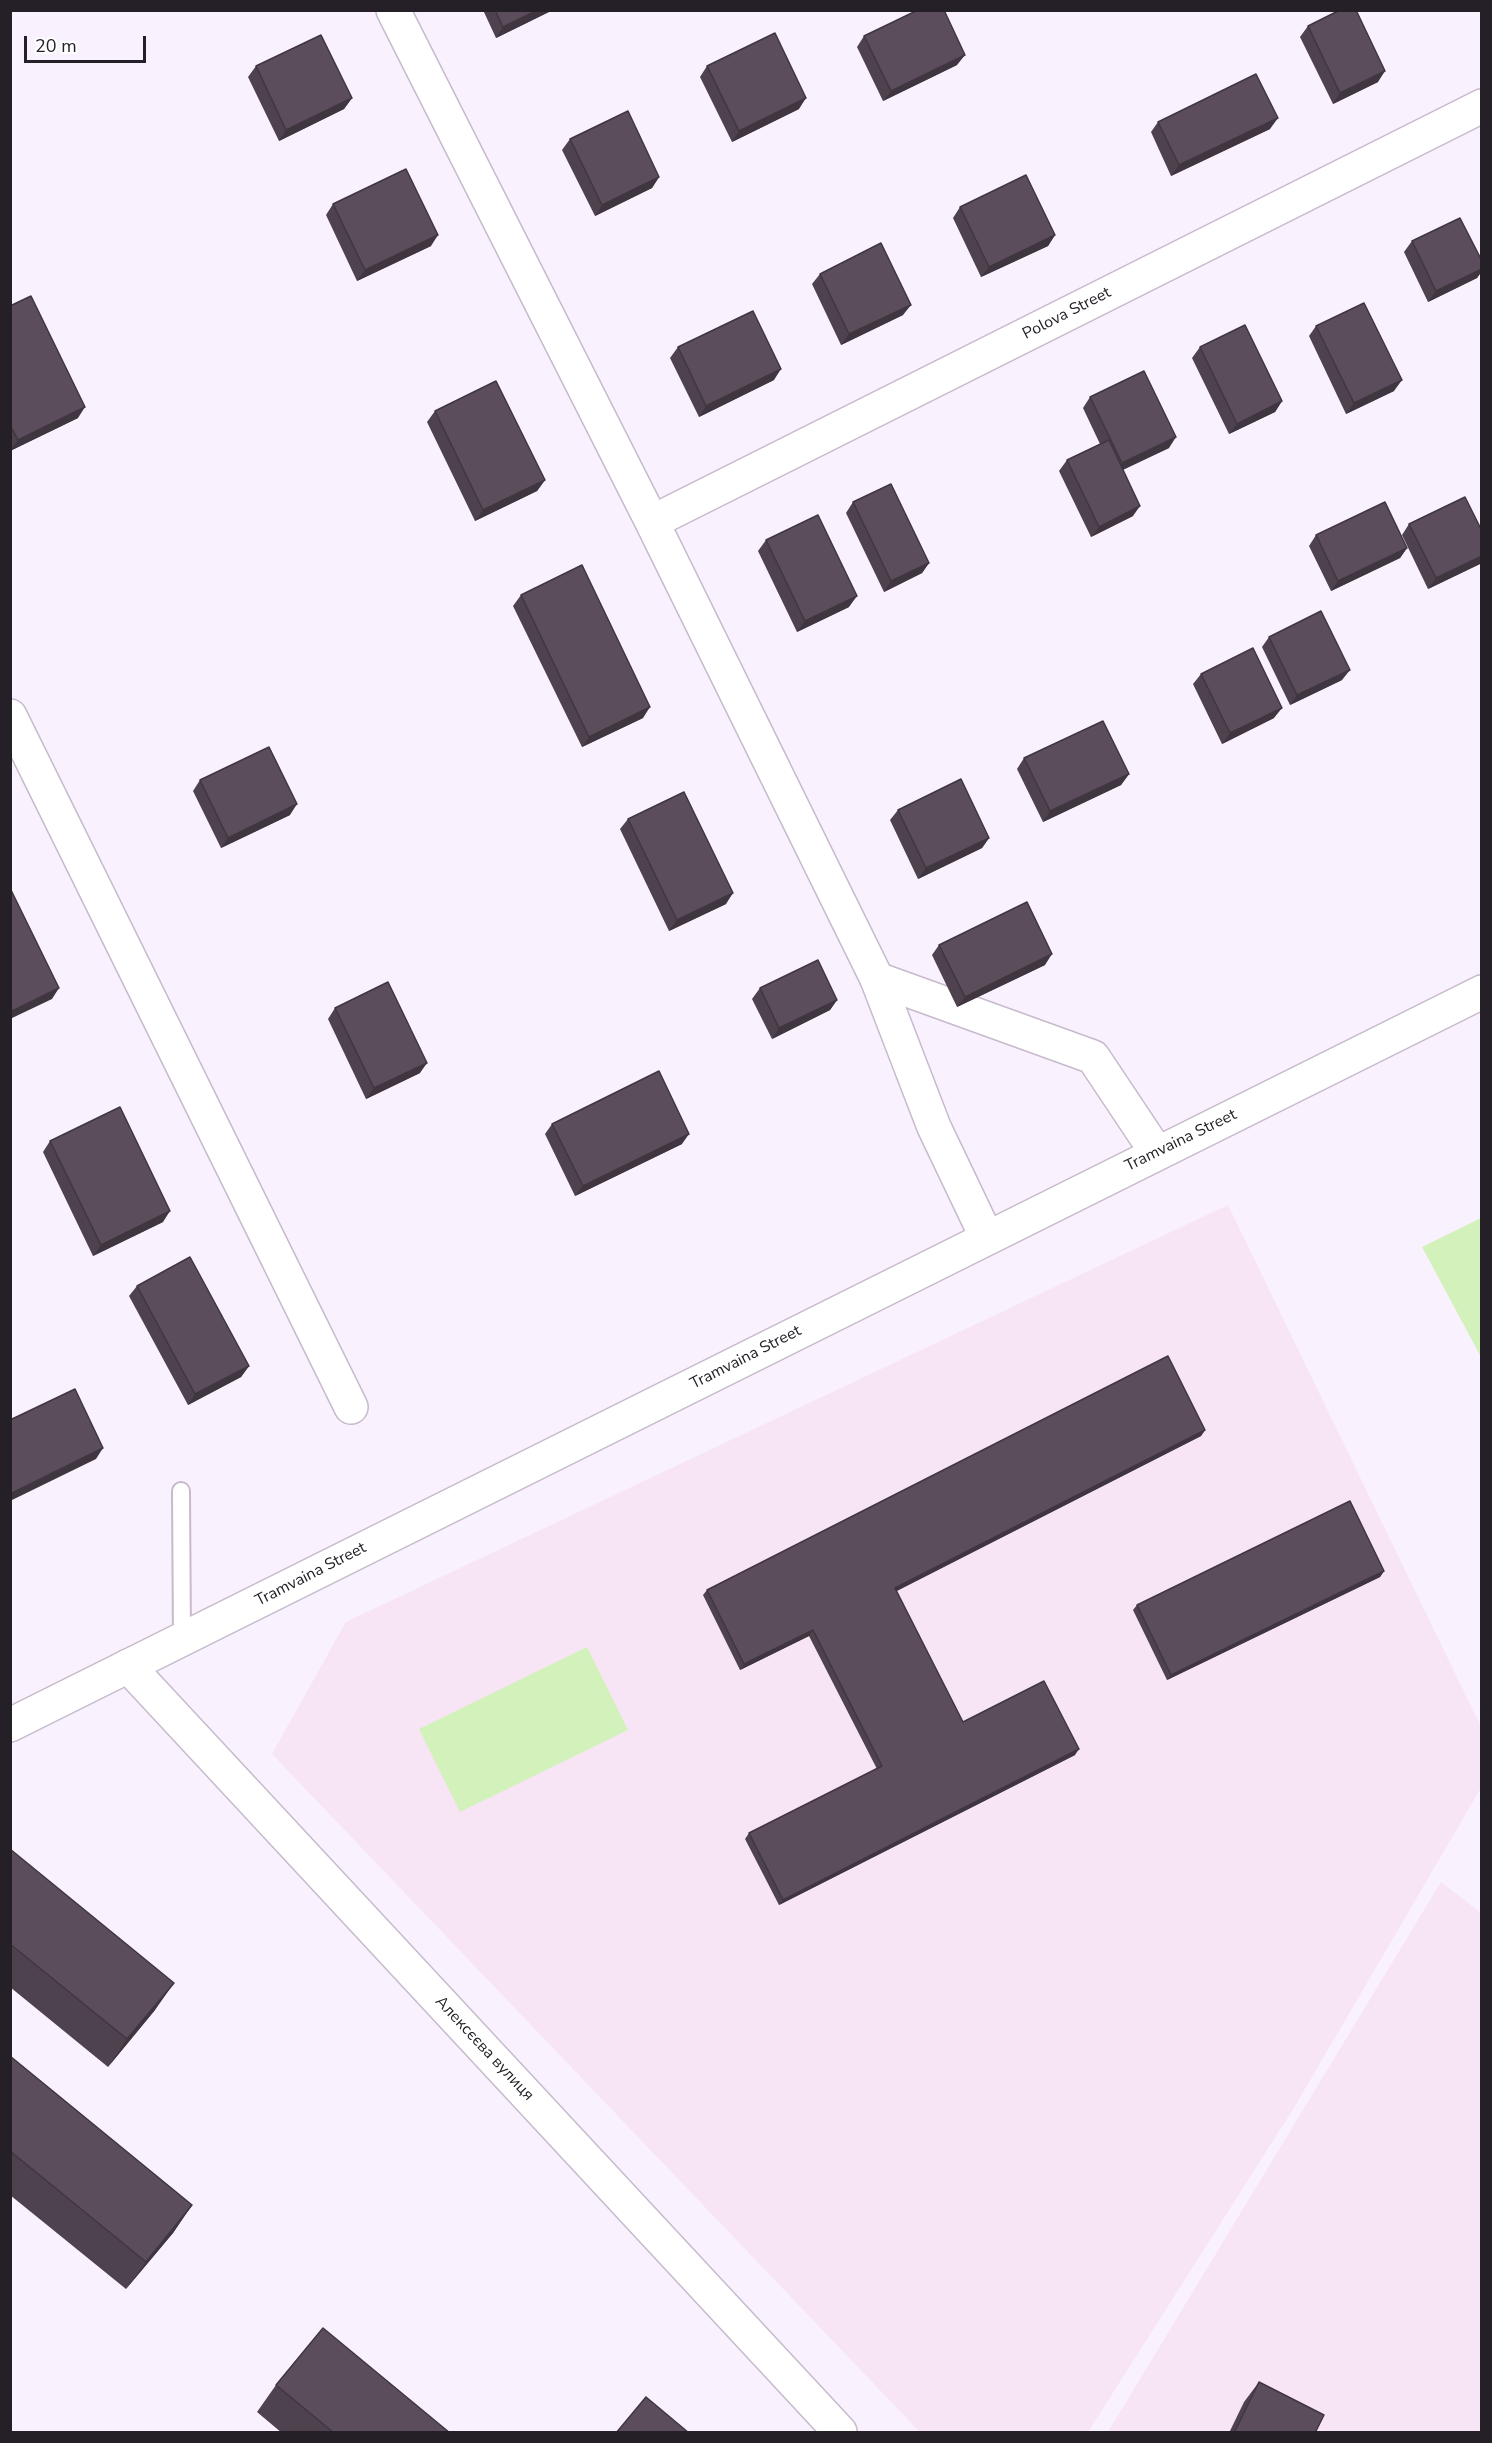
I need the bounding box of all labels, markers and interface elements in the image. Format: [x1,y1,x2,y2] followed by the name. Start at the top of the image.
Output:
[27,24,148,62] scale bar
[35,34,77,58] text: 20 m
[1020,284,1114,344] street label: Polova Street
[1122,1106,1240,1176] street label: Tramvaina Street
[687,1322,805,1394] street label: Tramvaina Street
[252,1539,370,1611] street label: Tramvaina Street
[431,1993,537,2105] street label: Алексєєва вулиця

